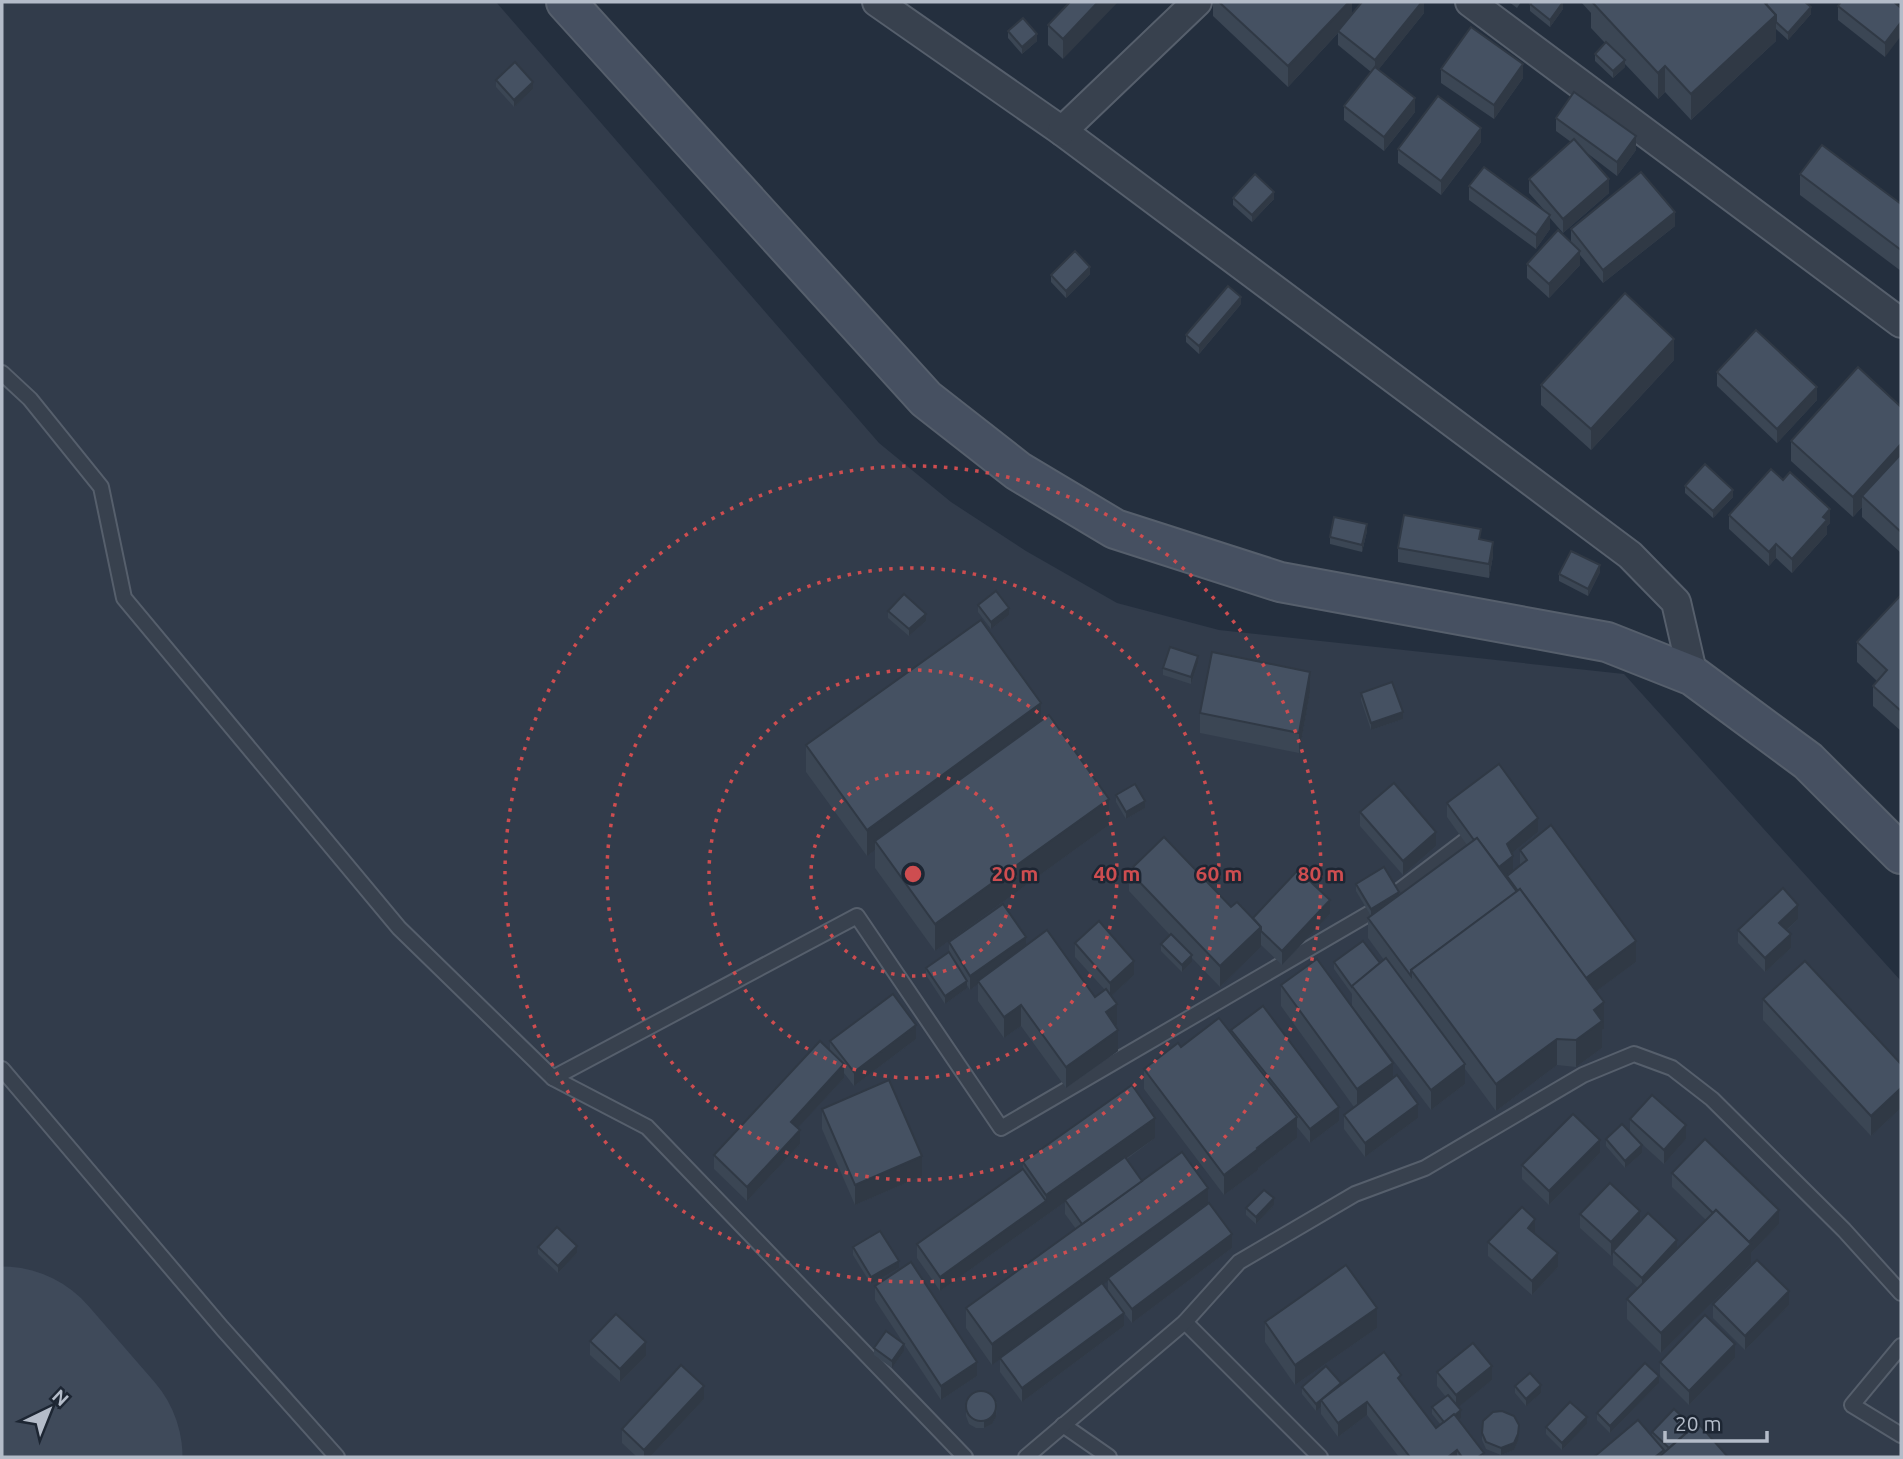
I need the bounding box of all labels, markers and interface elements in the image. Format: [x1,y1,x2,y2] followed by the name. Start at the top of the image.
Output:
[992,861,1038,885] text: 20 m
[1094,861,1140,885] text: 40 m
[1196,861,1242,885] text: 60 m
[1298,861,1344,885] text: 80 m
[901,862,925,886] centre of rings
[14,1375,84,1445] north arrow
[48,1385,73,1410] text: N
[1665,1400,1766,1444] scale bar
[1675,1411,1722,1435] text: 20 m

